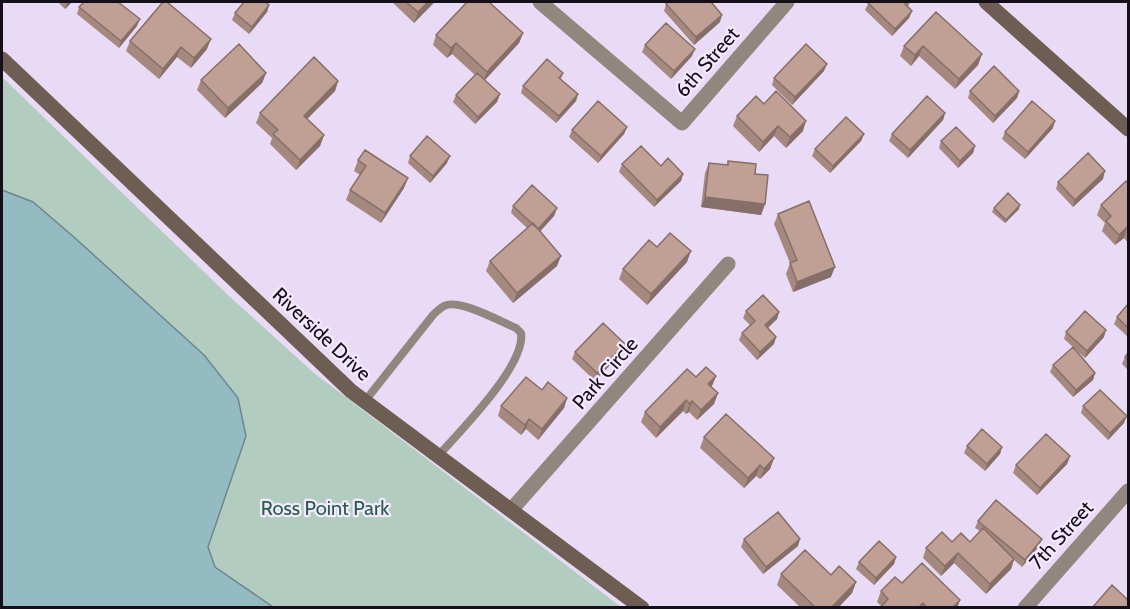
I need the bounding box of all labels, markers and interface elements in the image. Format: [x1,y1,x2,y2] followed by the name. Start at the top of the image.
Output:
[670,22,744,102] street label: 6th Street
[268,282,376,386] street label: Riverside Drive
[567,332,643,414] street label: Park Circle
[261,496,389,520] park label: Ross Point Park
[1024,496,1098,574] street label: 7th Street

